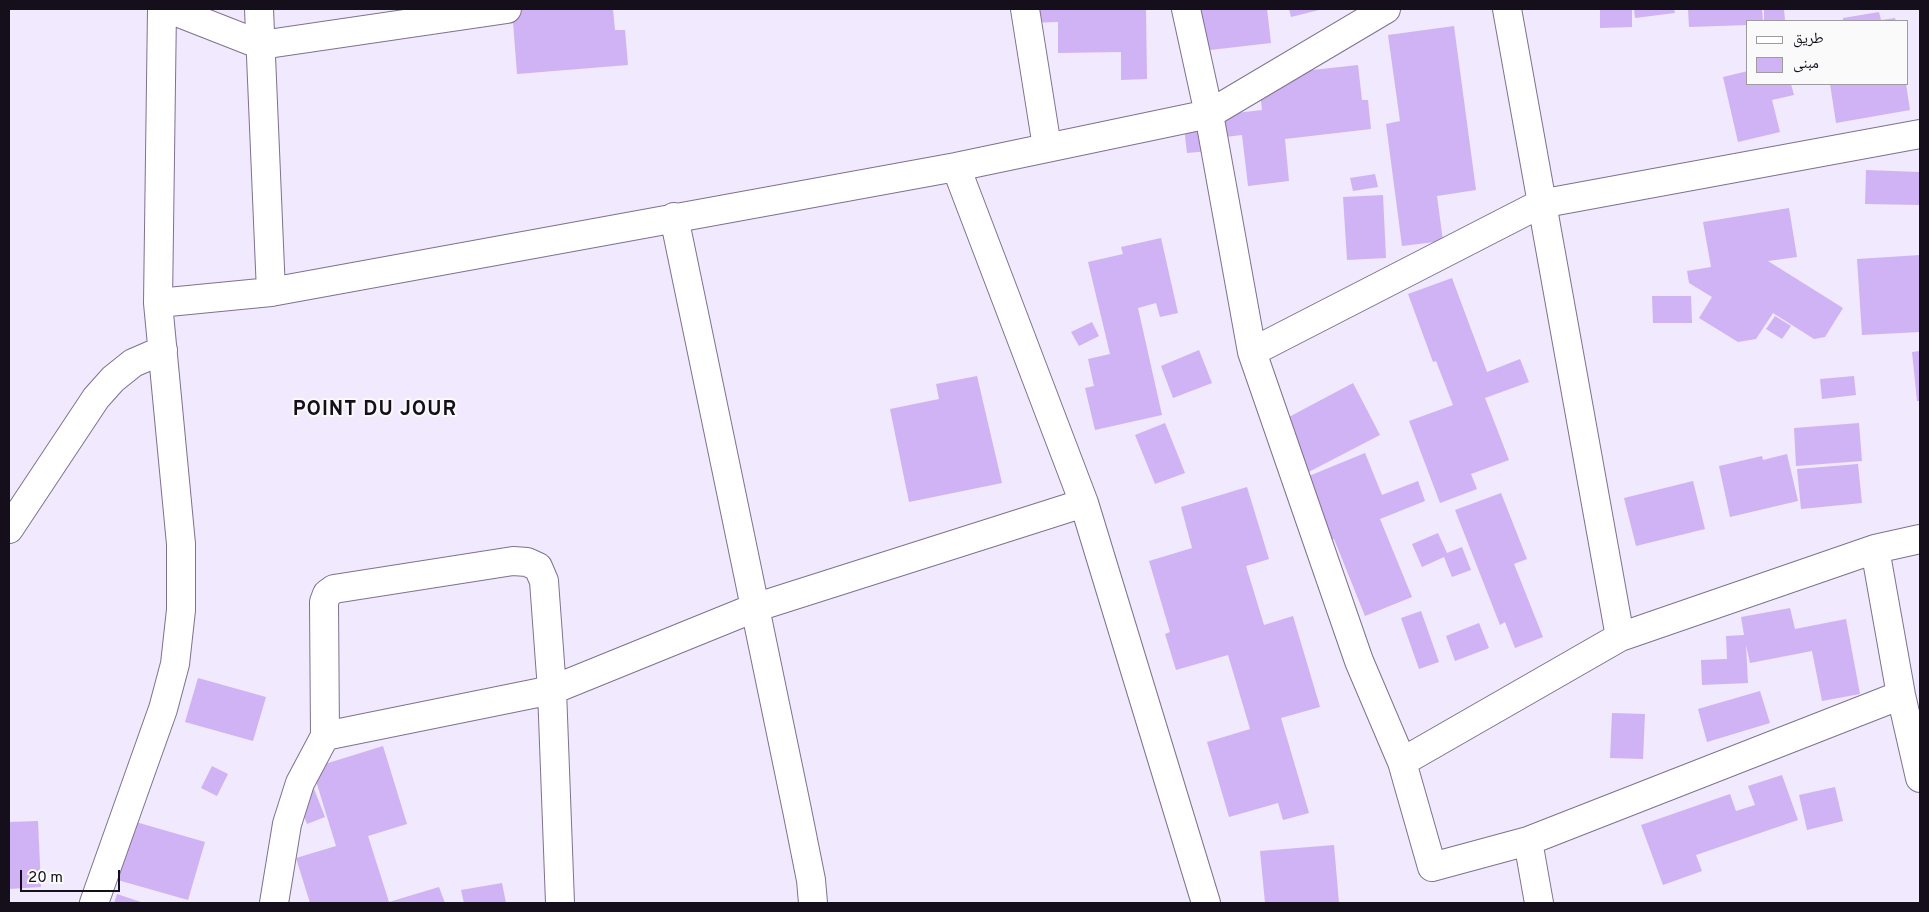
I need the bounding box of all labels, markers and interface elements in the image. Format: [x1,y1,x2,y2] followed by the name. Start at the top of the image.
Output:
[1746,20,1909,85] legend
[1793,30,1824,49] text: طريق
[1793,55,1819,74] text: مبنى
[291,399,459,423] district label: POINT DU JOUR
[22,860,122,892] scale bar
[28,869,63,888] text: 20 m

